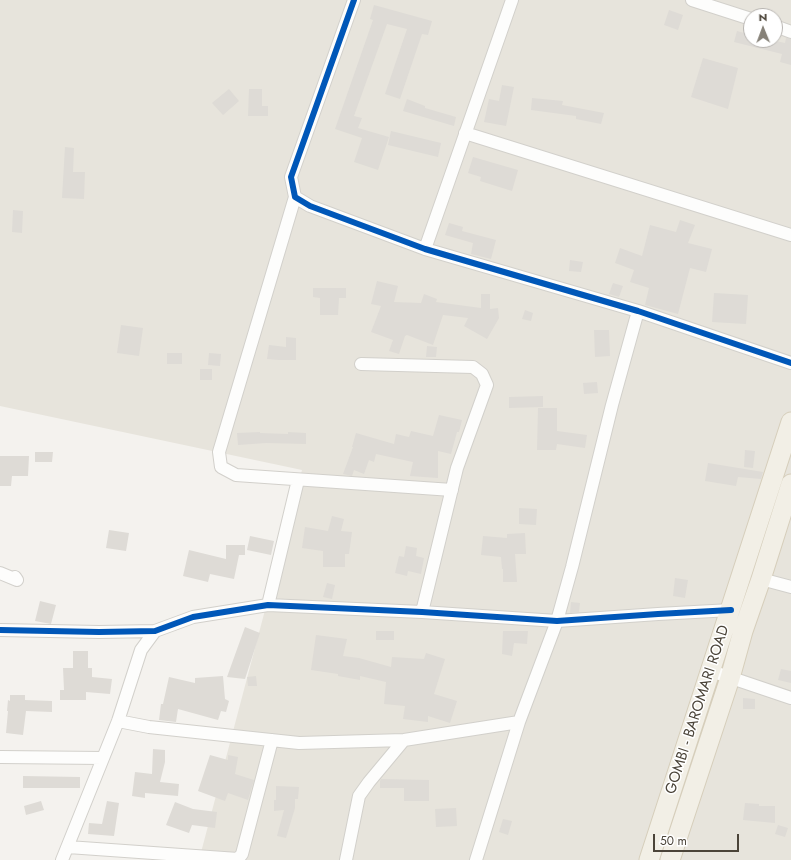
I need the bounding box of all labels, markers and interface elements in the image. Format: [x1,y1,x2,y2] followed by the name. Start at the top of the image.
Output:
[743,8,783,48] north arrow
[758,9,767,25] text: N
[662,623,734,797] street label: GOMBI - BAROMARI ROAD
[655,826,741,852] scale bar
[660,832,687,850] text: 50 m

